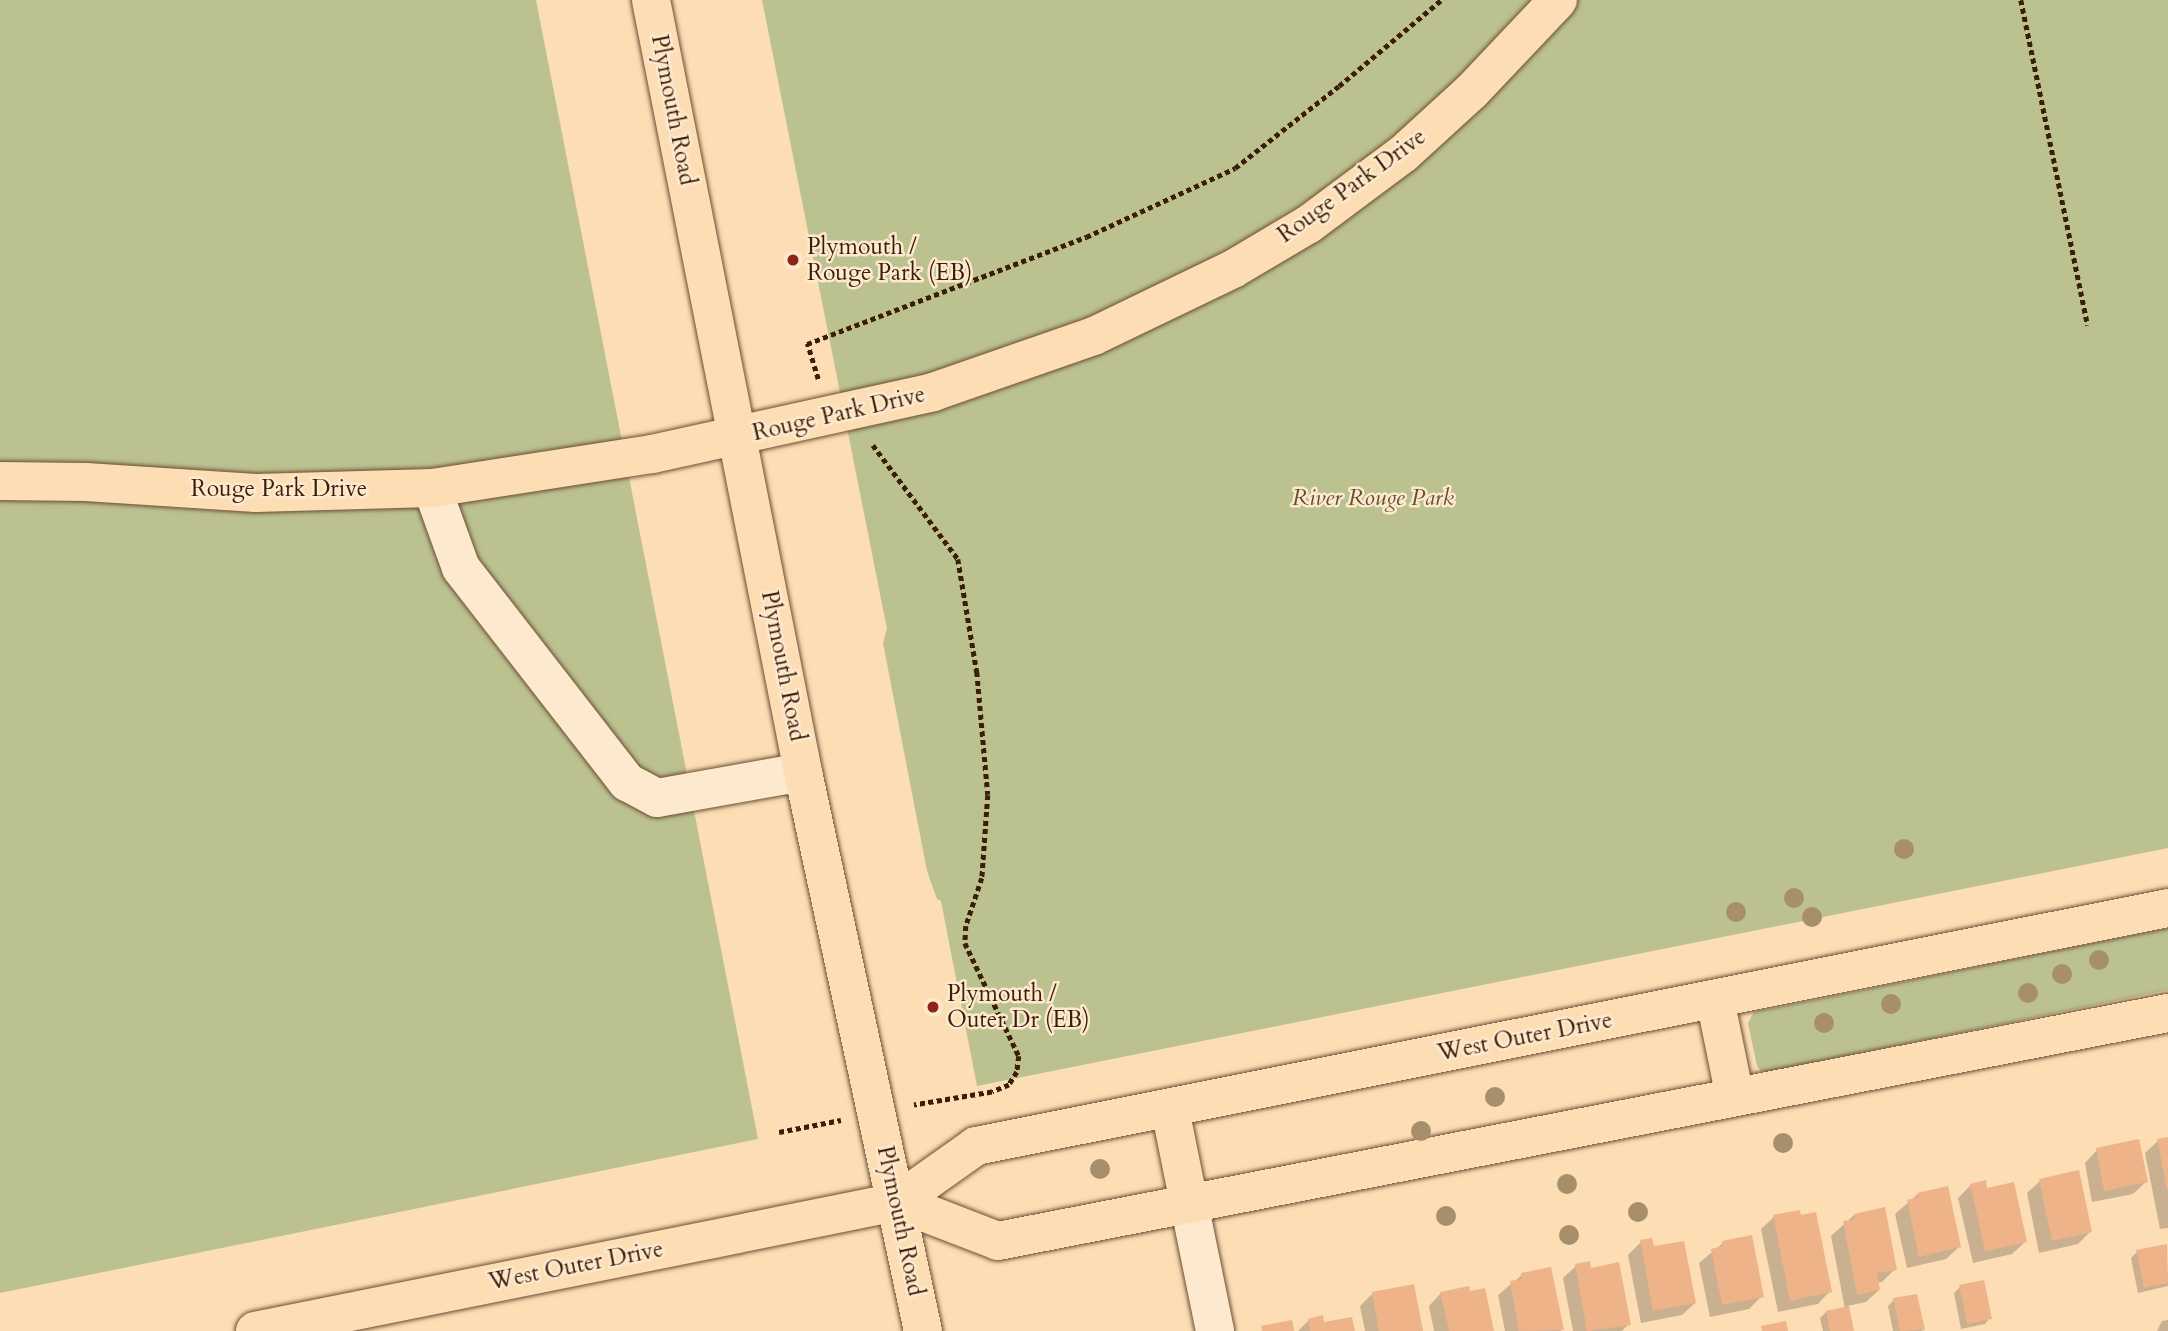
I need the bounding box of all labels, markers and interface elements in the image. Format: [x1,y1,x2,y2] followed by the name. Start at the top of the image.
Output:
[645,32,701,188] street label: Plymouth Road
[1272,123,1432,249] street label: Rouge Park Drive
[807,233,972,287] place label: Plymouth / Rouge Park (EB)
[785,252,801,268] marker: Plymouth / Rouge Park (EB)
[750,381,928,447] street label: Rouge Park Drive
[191,475,367,503] street label: Rouge Park Drive
[1292,484,1454,512] park label: River Rouge Park
[755,588,811,744] street label: Plymouth Road
[947,980,1089,1034] place label: Plymouth / Outer Dr (EB)
[925,999,941,1015] marker: Plymouth / Outer Dr (EB)
[1435,1007,1615,1067] street label: West Outer Drive
[871,1143,929,1299] street label: Plymouth Road
[486,1236,666,1296] street label: West Outer Drive

